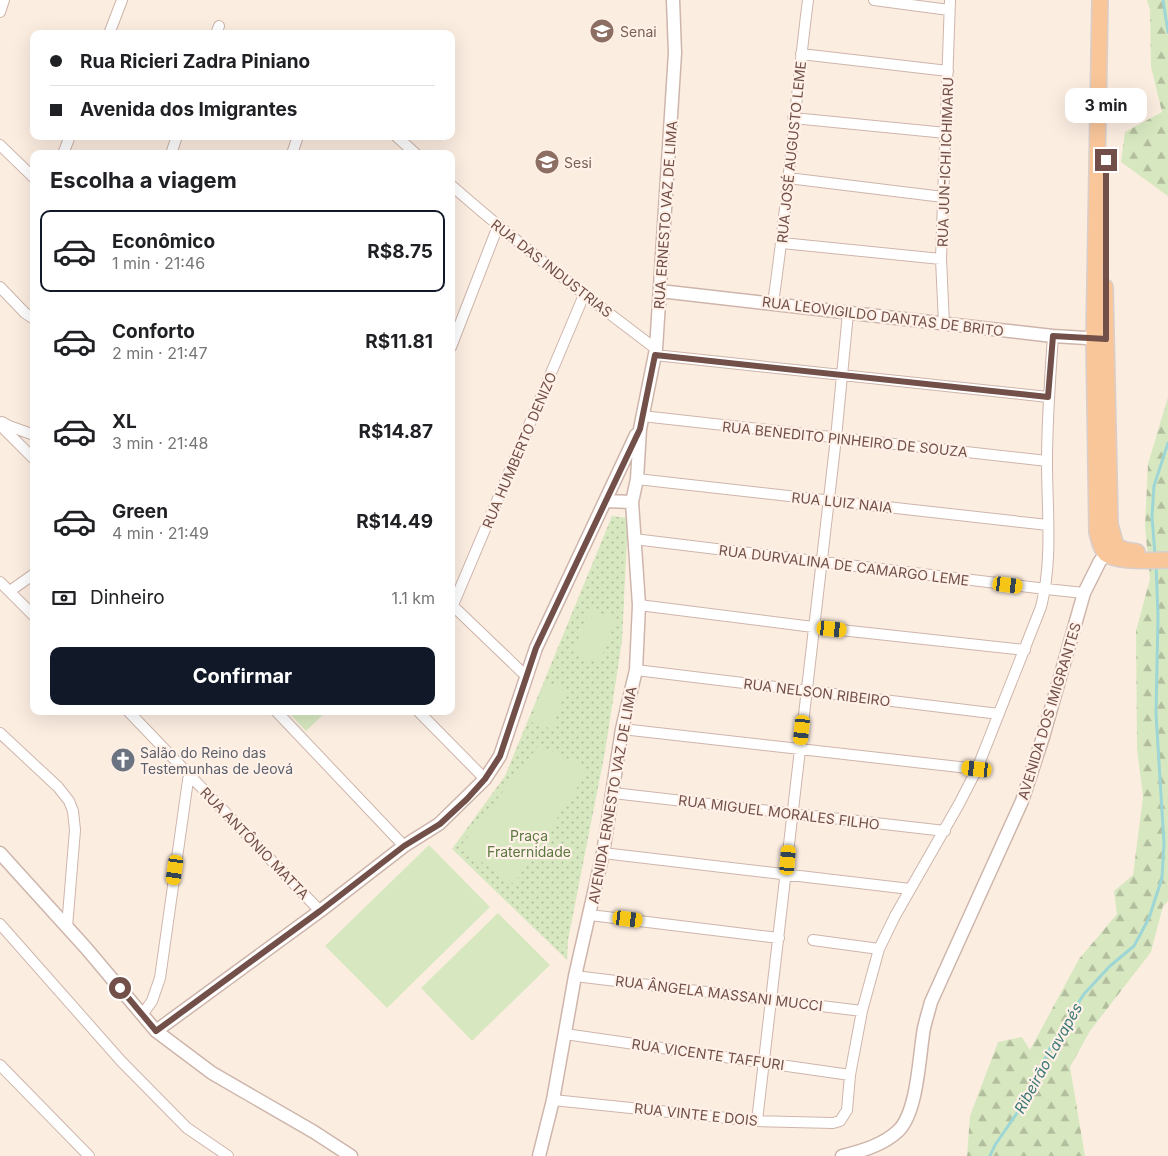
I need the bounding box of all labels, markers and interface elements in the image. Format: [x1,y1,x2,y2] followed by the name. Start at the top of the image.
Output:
[589,18,615,44] school or university icon: Senai
[620,23,657,40] place label: Senai
[80,50,310,73] text: Rua Ricieri Zadra Piniano
[773,60,809,244] street label: RUA JOSÉ AUGUSTO LEME
[934,77,956,247] street label: RUA JUN-ICHI ICHIMARU
[1065,88,1147,122] callout: 3 min
[1084,95,1128,115] text: 3 min
[80,98,297,121] text: Avenida dos Imigrantes
[650,120,680,310] street label: RUA ERNESTO VAZ DE LIMA
[534,149,560,175] school or university icon: Sesi
[1095,149,1117,171] route end
[564,154,592,171] place label: Sesi
[50,167,237,193] text: Escolha a viagem
[488,215,616,321] street label: RUA DAS INDUSTRIAS
[52,229,97,274] icon: car
[112,230,215,253] text: Econômico
[367,240,433,263] text: R$8.75
[112,253,205,273] text: 1 min · 21:46
[761,293,1005,339] street label: RUA LEOVIGILDO DANTAS DE BRITO
[52,319,97,364] icon: car
[112,320,195,343] text: Conforto
[365,330,433,353] text: R$11.81
[112,343,207,363] text: 2 min · 21:47
[478,369,560,531] street label: RUA HUMBERTO DENIZO
[52,409,97,454] icon: car
[112,410,137,433] text: XL
[721,418,969,460] street label: RUA BENEDITO PINHEIRO DE SOUZA
[358,420,433,443] text: R$14.87
[112,433,208,453] text: 3 min · 21:48
[791,488,894,516] street label: RUA LUIZ NAIA
[52,499,97,544] icon: car
[112,500,168,523] text: Green
[356,510,433,533] text: R$14.49
[112,523,209,543] text: 4 min · 21:49
[718,541,970,589] street label: RUA DURVALINA DE CAMARGO LEME
[992,576,1023,594] car
[50,584,78,612] icon: cash
[90,586,165,609] text: Dinheiro
[391,588,435,608] text: 1.1 km
[816,620,847,638] car
[1014,620,1084,802] street label: AVENIDA DOS IMIGRANTES
[50,647,435,705] button: Confirmar
[743,675,891,709] street label: RUA NELSON RIBEIRO
[584,685,640,905] street label: AVENIDA ERNESTO VAZ DE LIMA
[792,714,811,746] car
[140,744,293,777] place label: Salão do Reino das Testemunhas de Jeová
[110,747,136,773] church icon: Salão do Reino das Testemunhas de Jeová
[961,760,992,778] car
[197,784,313,903] street label: RUA ANTÔNIO MATTA
[677,791,881,833] street label: RUA MIGUEL MORALES FILHO
[487,827,571,860] park label: Praça Fraternidade
[779,844,796,876] car
[165,854,184,886] car
[612,910,643,928] car
[614,972,824,1014] street label: RUA ÂNGELA MASSANI MUCCI
[109,977,131,999] route start
[1010,999,1086,1117] water label: Ribeirão Lavapés
[631,1035,785,1073] street label: RUA VICENTE TAFFURI
[633,1099,759,1129] street label: RUA VINTE E DOIS

